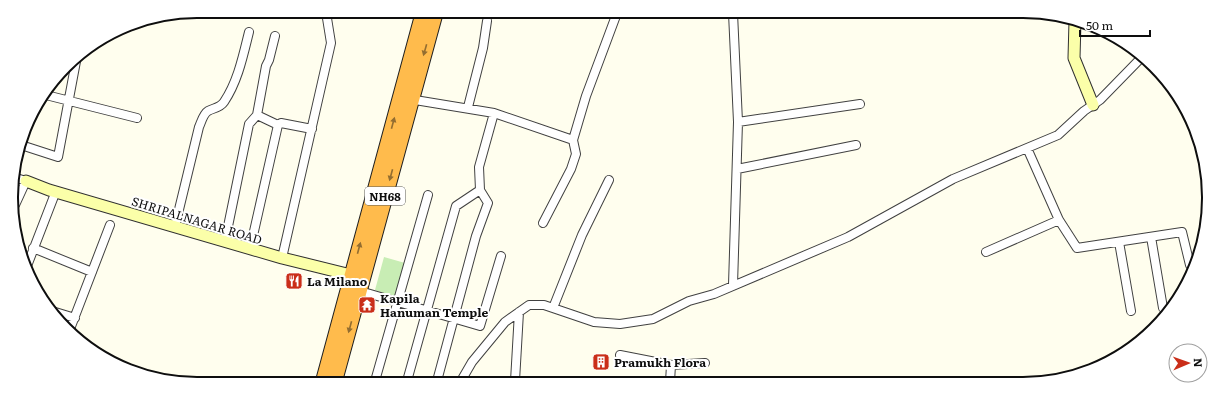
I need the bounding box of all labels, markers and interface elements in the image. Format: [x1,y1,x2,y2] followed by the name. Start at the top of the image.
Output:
[1080,12,1150,38] scale bar
[1086,16,1113,34] text: 50 m
[422,43,428,56] one-way arrow
[390,117,396,129] one-way arrow
[388,169,394,181] one-way arrow
[365,187,405,205] road number: NH68
[130,192,264,248] street label: SHRIPALNAGAR ROAD
[356,242,362,255] one-way arrow
[284,271,304,291] restaurant icon: La Milano
[307,272,368,290] place label: La Milano
[380,289,488,321] place label: Kapila Hanuman Temple
[357,295,377,315] temple icon: Kapila Hanuman Temple
[346,321,352,334] one-way arrow
[1168,343,1208,383] north arrow
[591,352,611,372] building icon: Pramukh Flora
[614,353,706,371] place label: Pramukh Flora
[1191,358,1207,368] text: N

